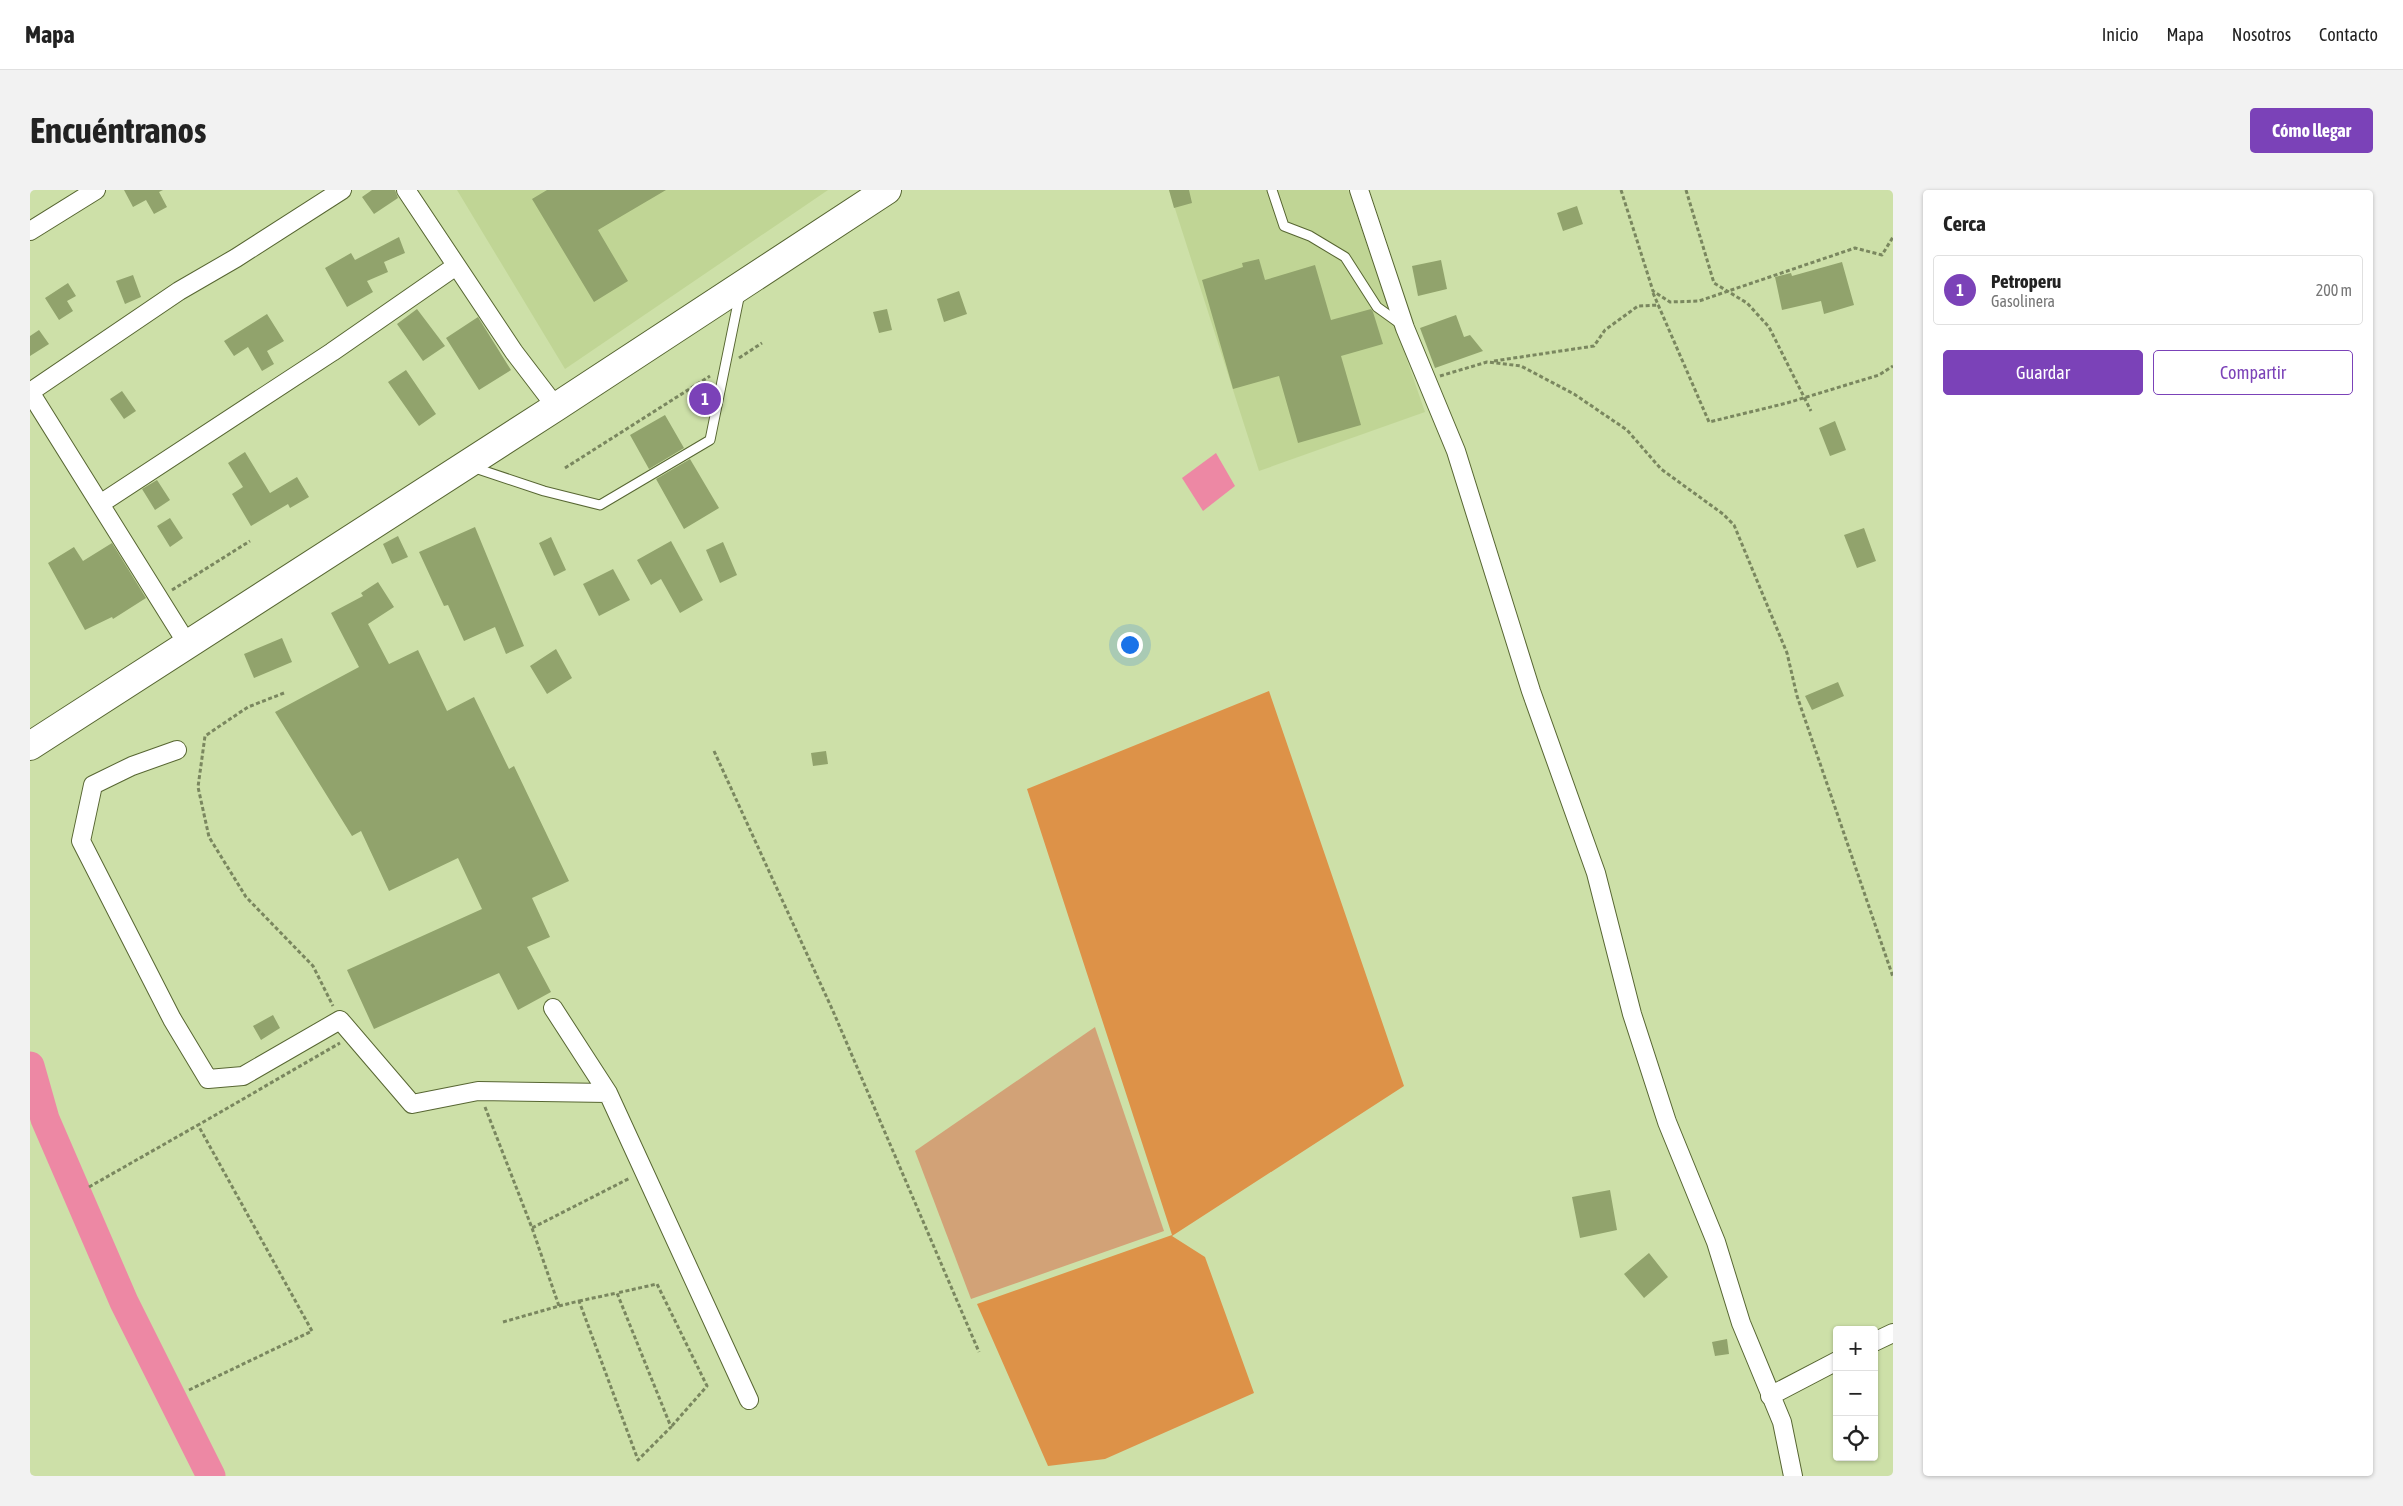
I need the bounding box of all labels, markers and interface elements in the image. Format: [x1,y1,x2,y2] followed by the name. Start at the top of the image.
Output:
[25,21,75,48] text: Mapa
[2102,24,2138,45] text: Inicio
[2166,24,2204,45] text: Mapa
[2232,24,2291,45] text: Nosotros
[2319,24,2378,45] text: Contacto
[2250,108,2373,153] button: Cómo llegar
[30,110,206,150] text: Encuéntranos
[1943,211,1986,235] text: Cerca
[1991,270,2061,292] text: Petroperu
[1956,281,1964,299] text: 1
[2316,281,2352,299] text: 200 m
[1991,292,2055,310] text: Gasolinera
[1943,350,2143,395] button: Guardar
[2153,350,2353,395] button: Compartir
[689,380,721,418] pin: 1
[1117,632,1143,658] your location
[1833,1326,1878,1461] map controls
[1833,1326,1878,1371] button: +
[1833,1371,1878,1416] button: −
[1833,1416,1878,1461] button: locate

